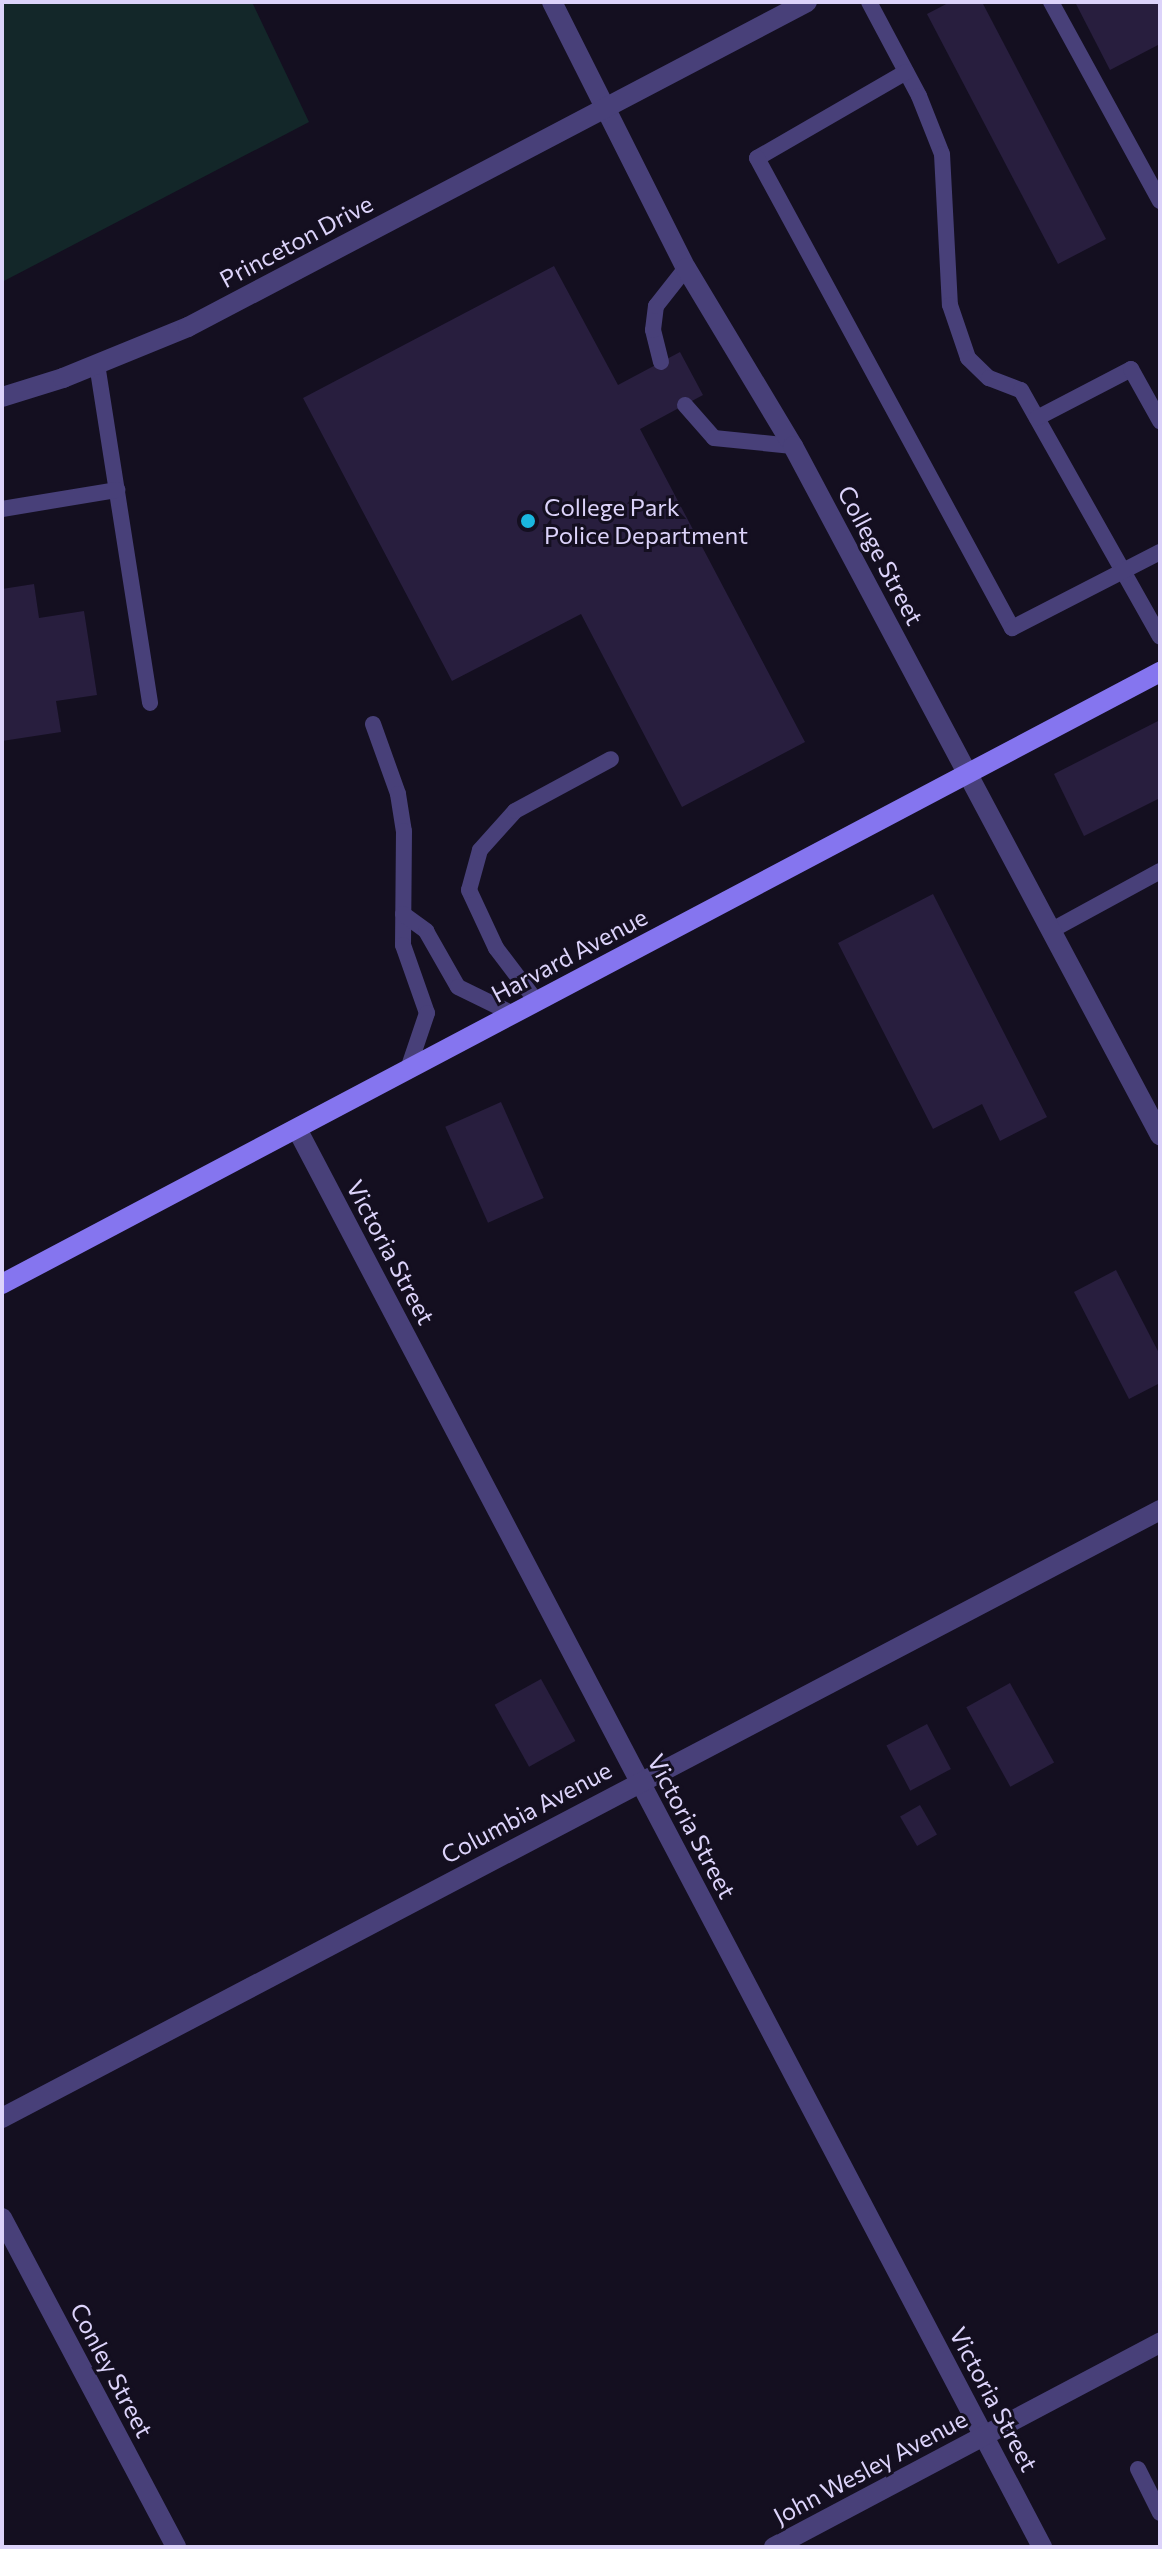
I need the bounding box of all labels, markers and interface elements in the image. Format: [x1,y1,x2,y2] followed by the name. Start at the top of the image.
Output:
[215,189,377,293] street label: Princeton Drive
[832,480,930,630] street label: College Street
[544,493,748,549] place label: College Park Police Department
[519,512,537,530] marker: College Park Police Department
[486,902,652,1008] street label: Harvard Avenue
[341,1175,441,1329] street label: Victoria Street
[642,1749,742,1903] street label: Victoria Street
[436,1755,616,1869] street label: Columbia Avenue
[65,2298,159,2442] street label: Conley Street
[944,2322,1044,2476] street label: Victoria Street
[768,2404,972,2530] street label: John Wesley Avenue

